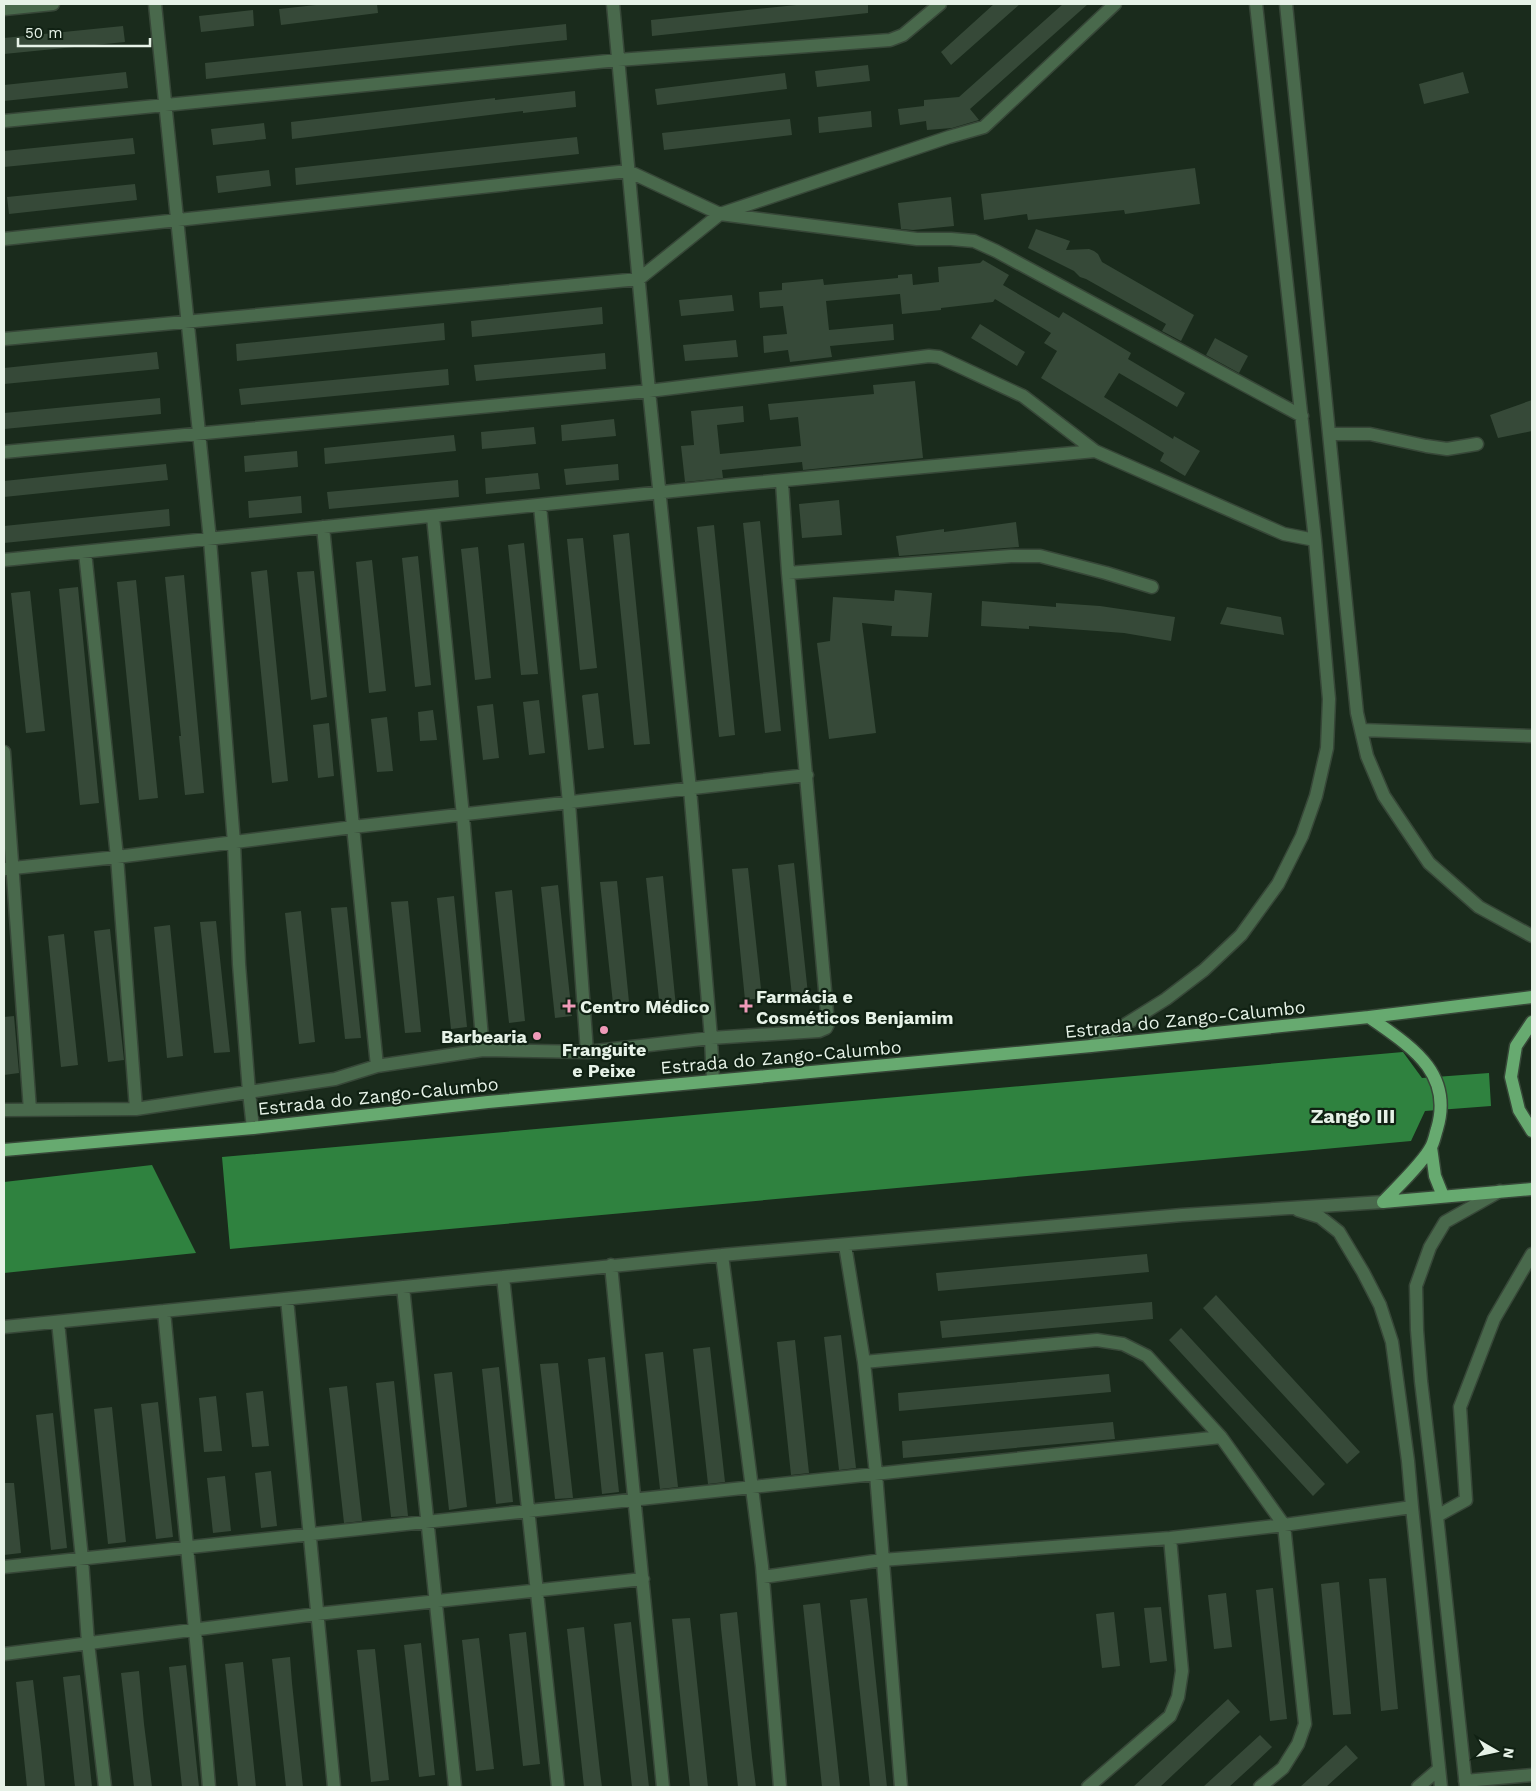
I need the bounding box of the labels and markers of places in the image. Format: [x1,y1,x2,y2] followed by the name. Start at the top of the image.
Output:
[756,986,953,1028] place label: Farmácia e Cosméticos Benjamim
[580,996,710,1017] place label: Centro Médico
[562,999,576,1013] marker: Centro Médico
[740,1000,752,1012] marker: Farmácia e Cosméticos Benjamim
[598,1024,610,1036] marker: Franguite e Peixe
[441,1026,528,1047] place label: Barbearia
[531,1030,543,1042] marker: Barbearia
[562,1039,646,1081] place label: Franguite e Peixe

